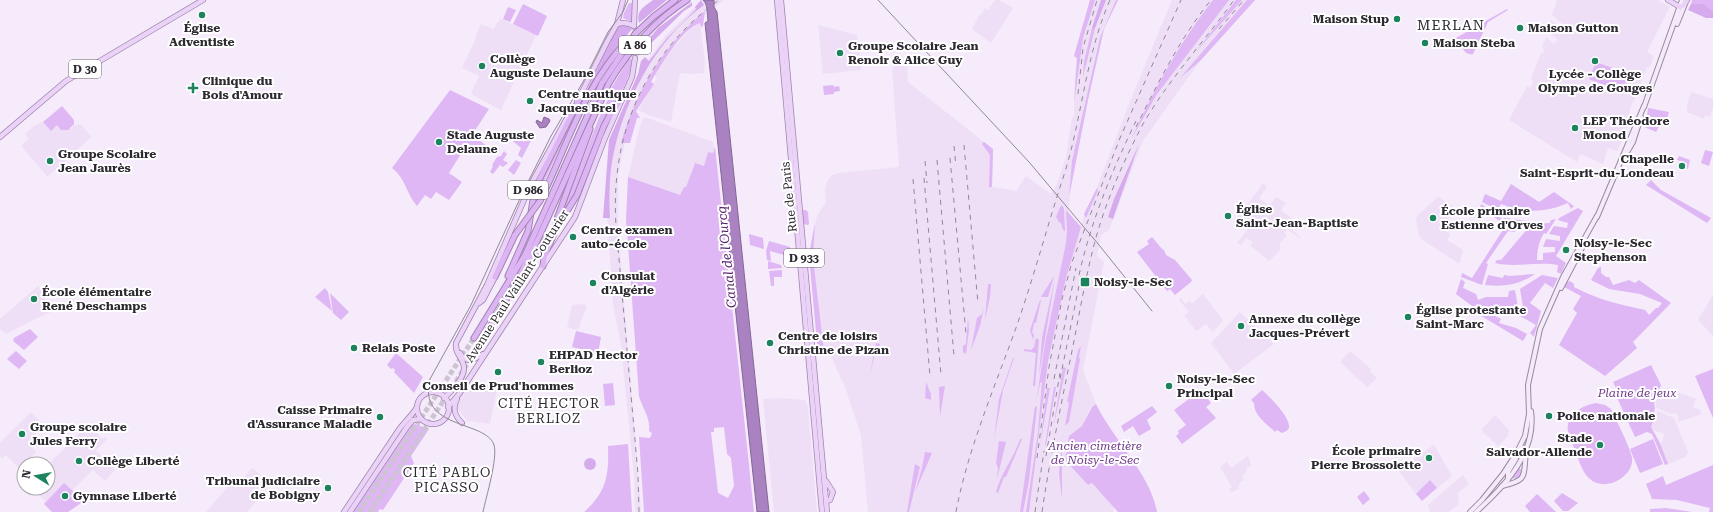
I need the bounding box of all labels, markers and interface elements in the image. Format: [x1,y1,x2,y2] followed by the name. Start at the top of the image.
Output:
[197,10,207,20] marker: Église Adventiste
[1313,12,1389,26] place label: Maison Stup
[1392,14,1402,24] marker: Maison Stup
[1417,17,1485,33] district label: MERLAN
[169,21,235,49] place label: Église Adventiste
[1528,21,1619,35] place label: Maison Gutton
[1515,23,1525,33] marker: Maison Gutton
[619,36,651,54] road number: A 86
[1433,36,1515,50] place label: Maison Steba
[1420,38,1430,48] marker: Maison Steba
[848,39,979,67] place label: Groupe Scolaire Jean Renoir & Alice Guy
[835,48,845,58] marker: Groupe Scolaire Jean Renoir & Alice Guy
[490,52,593,80] place label: Collège Auguste Delaune
[1590,56,1600,66] marker: Lycée - Collège Olympe de Gouges
[69,60,101,78] road number: D 30
[477,61,487,71] marker: Collège Auguste Delaune
[1538,67,1652,95] place label: Lycée - Collège Olympe de Gouges
[202,74,283,102] place label: Clinique du Bois d'Amour
[187,82,199,94] marker: Clinique du Bois d'Amour
[538,87,637,115] place label: Centre nautique Jacques Brel
[525,96,535,106] marker: Centre nautique Jacques Brel
[1583,114,1670,142] place label: LEP Théodore Monod
[1570,123,1580,133] marker: LEP Théodore Monod
[447,128,534,156] place label: Stade Auguste Delaune
[434,137,444,147] marker: Stade Auguste Delaune
[58,147,156,175] place label: Groupe Scolaire Jean Jaurès
[1520,152,1674,180] place label: Chapelle Saint-Esprit-du-Londeau
[45,156,55,166] marker: Groupe Scolaire Jean Jaurès
[778,161,800,233] street label: Rue de Paris
[1677,161,1687,171] marker: Chapelle Saint-Esprit-du-Londeau
[508,181,548,199] road number: D 986
[1236,202,1358,230] place label: Église Saint-Jean-Baptiste
[1441,204,1543,232] place label: École primaire Estienne d'Orves
[714,205,739,309] water label: Canal de l'Ourcq
[462,207,572,365] street label: Avenue Paul Vaillant-Couturier
[1223,211,1233,221] marker: Église Saint-Jean-Baptiste
[1428,213,1438,223] marker: École primaire Estienne d'Orves
[581,223,673,251] place label: Centre examen auto-école
[568,232,578,242] marker: Centre examen auto-école
[1574,236,1652,264] place label: Noisy-le-Sec Stephenson
[1561,245,1571,255] marker: Noisy-le-Sec Stephenson
[784,249,824,267] road number: D 933
[601,269,655,297] place label: Consulat d'Algérie
[1094,275,1172,289] place label: Noisy-le-Sec
[1079,276,1091,288] marker: Noisy-le-Sec
[588,278,598,288] marker: Consulat d'Algérie
[42,285,151,313] place label: École élémentaire René Deschamps
[29,294,39,304] marker: École élémentaire René Deschamps
[1416,303,1526,331] place label: Église protestante Saint-Marc
[1249,312,1360,340] place label: Annexe du collège Jacques-Prévert
[1403,312,1413,322] marker: Église protestante Saint-Marc
[1236,321,1246,331] marker: Annexe du collège Jacques-Prévert
[778,329,889,357] place label: Centre de loisirs Christine de Pizan
[765,338,775,348] marker: Centre de loisirs Christine de Pizan
[362,341,436,355] place label: Relais Poste
[349,343,359,353] marker: Relais Poste
[549,348,638,376] place label: EHPAD Hector Berlioz
[536,357,546,367] marker: EHPAD Hector Berlioz
[493,367,503,377] marker: Conseil de Prud'hommes
[1177,372,1255,400] place label: Noisy-le-Sec Principal
[422,379,574,393] place label: Conseil de Prud'hommes
[1164,381,1174,391] marker: Noisy-le-Sec Principal
[1597,386,1676,400] park label: Plaine de jeux
[498,395,600,426] district label: CITÉ HECTOR BERLIOZ
[247,403,372,431] place label: Caisse Primaire d'Assurance Maladie
[1557,409,1655,423] place label: Police nationale
[1544,411,1554,421] marker: Police nationale
[375,412,385,422] marker: Caisse Primaire d'Assurance Maladie
[30,420,127,448] place label: Groupe scolaire Jules Ferry
[17,429,27,439] marker: Groupe scolaire Jules Ferry
[1486,431,1592,459] place label: Stade Salvador-Allende
[1047,439,1142,467] park label: Ancien cimetière de Noisy-le-Sec
[1595,440,1605,450] marker: Stade Salvador-Allende
[1311,444,1421,472] place label: École primaire Pierre Brossolette
[1424,453,1434,463] marker: École primaire Pierre Brossolette
[87,454,180,468] place label: Collège Liberté
[16,456,56,496] north arrow
[74,456,84,466] marker: Collège Liberté
[403,464,491,495] district label: CITÉ PABLO PICASSO
[19,468,34,480] text: N
[206,474,321,502] place label: Tribunal judiciaire de Bobigny
[323,483,333,493] marker: Tribunal judiciaire de Bobigny
[73,489,177,503] place label: Gymnase Liberté
[60,491,70,501] marker: Gymnase Liberté

